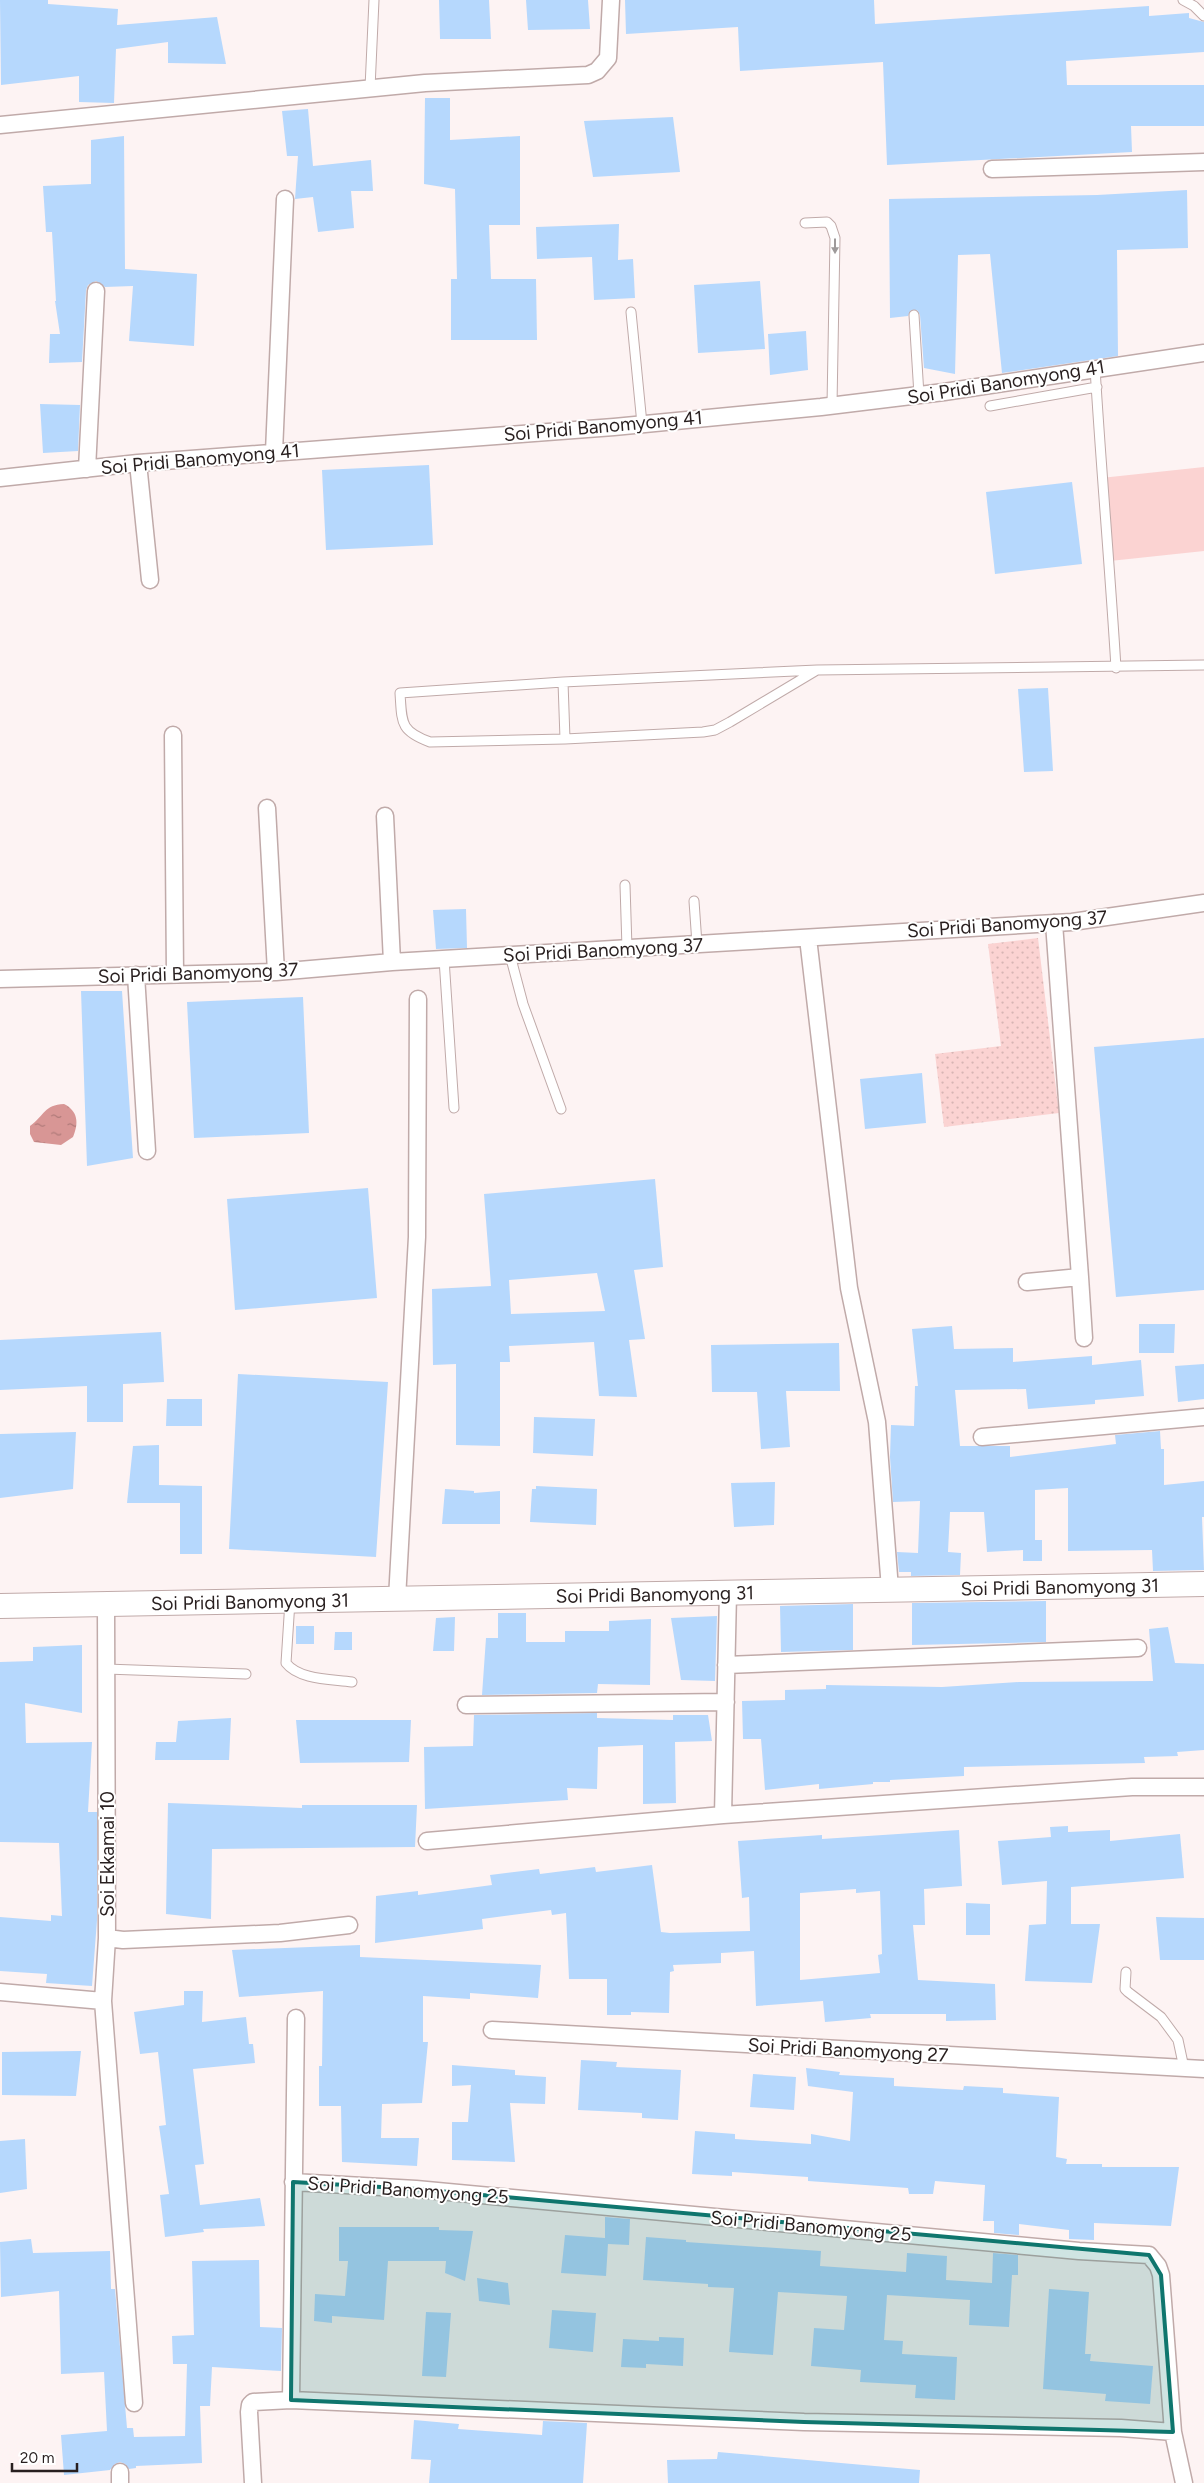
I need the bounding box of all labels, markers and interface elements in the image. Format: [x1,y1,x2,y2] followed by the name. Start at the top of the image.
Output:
[831,238,839,254] one-way arrow
[906,355,1106,409] street label: Soi Pridi Banomyong 41
[503,406,703,446] street label: Soi Pridi Banomyong 41
[100,439,300,479] street label: Soi Pridi Banomyong 41
[906,906,1108,942] street label: Soi Pridi Banomyong 37
[502,933,704,967] street label: Soi Pridi Banomyong 37
[97,958,299,988] street label: Soi Pridi Banomyong 37
[960,1573,1159,1600] street label: Soi Pridi Banomyong 31
[556,1581,754,1607] street label: Soi Pridi Banomyong 31
[151,1588,349,1615] street label: Soi Pridi Banomyong 31
[96,1791,119,1917] street label: Soi Ekkamai 10
[747,2033,949,2067] street label: Soi Pridi Banomyong 27
[307,2171,509,2209] street label: Soi Pridi Banomyong 25
[710,2206,912,2246] street label: Soi Pridi Banomyong 25
[12,2440,78,2472] scale bar
[20,2449,54,2467] text: 20 m

